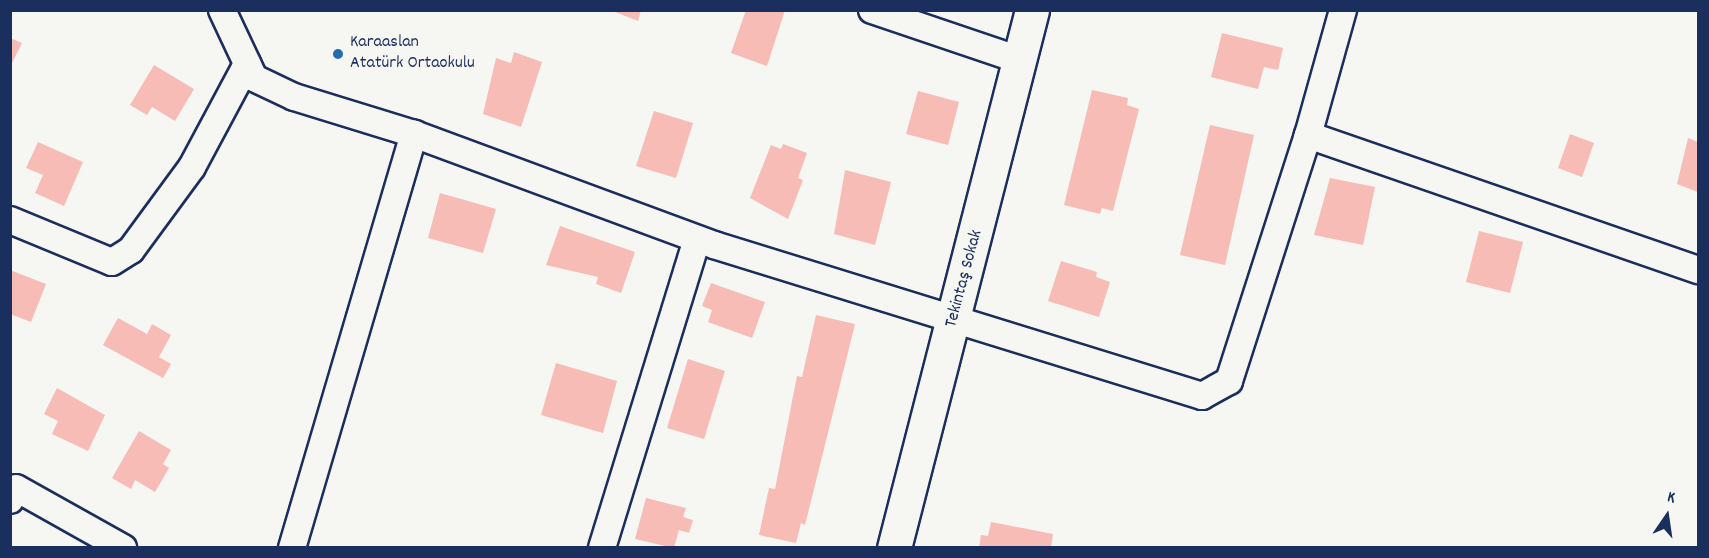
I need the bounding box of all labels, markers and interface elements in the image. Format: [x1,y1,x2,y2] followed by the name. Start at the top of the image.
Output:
[350,33,475,76] place label: Karaaslan Atatürk Ortaokulu
[331,47,345,61] marker: Karaaslan Atatürk Ortaokulu
[942,228,988,330] street label: Tekintaş Sokak
[1637,486,1697,546] north arrow
[1665,486,1677,510] text: K

